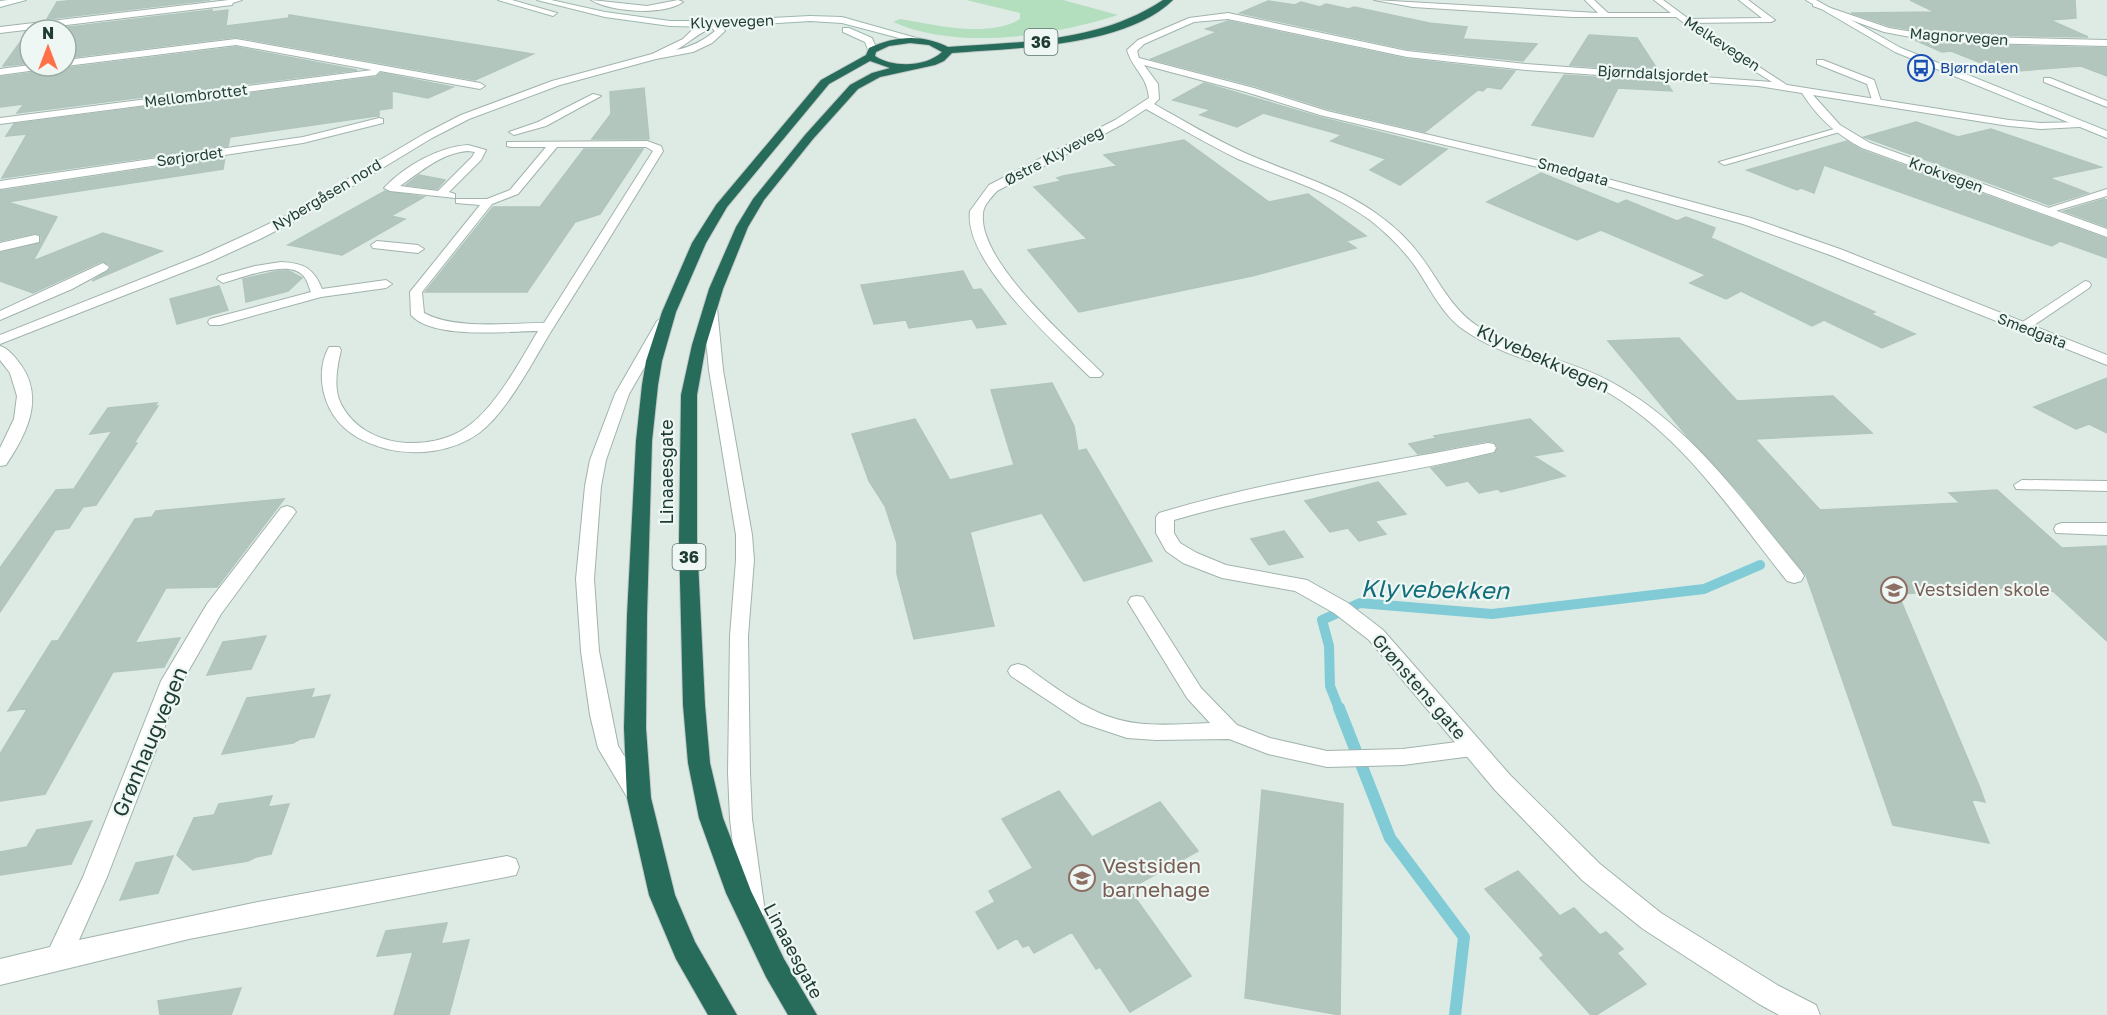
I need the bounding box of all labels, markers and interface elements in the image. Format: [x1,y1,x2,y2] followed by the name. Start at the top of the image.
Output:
[690,11,774,31] street label: Klyvevegen
[1681,12,1764,74] street label: Melkevegen
[18,18,78,78] north arrow
[42,23,54,43] text: N
[1909,24,2009,48] street label: Magnorvegen
[1024,29,1058,55] road number: 36
[1906,53,1936,83] bus stop icon: Bjørndalen
[1940,58,2018,76] place label: Bjørndalen
[1597,61,1709,85] street label: Bjørndalsjordet
[143,80,248,110] street label: Mellombrottet
[1001,122,1106,189] street label: Østre Klyveveg
[155,142,224,170] street label: Sørjordet
[1907,152,1986,196] street label: Krokvegen
[1536,153,1611,189] street label: Smedgata
[269,155,384,234] street label: Nybergåsen nord
[1995,309,2070,352] street label: Smedgata
[1474,319,1613,397] street label: Klyvebekkvegen
[655,419,677,525] street label: Linaaesgate
[672,544,706,570] road number: 36
[1360,573,1511,605] water label: Klyvebekken
[1879,575,1909,605] school or university icon: Vestsiden skole
[1914,578,2050,600] place label: Vestsiden skole
[1368,629,1471,744] street label: Grønstens gate
[106,663,192,820] street label: Grønhaugvegen
[1102,852,1210,902] place label: Vestsiden barnehage
[1067,863,1097,893] school or university icon: Vestsiden barnehage
[759,899,828,1002] street label: Linaaesgate

